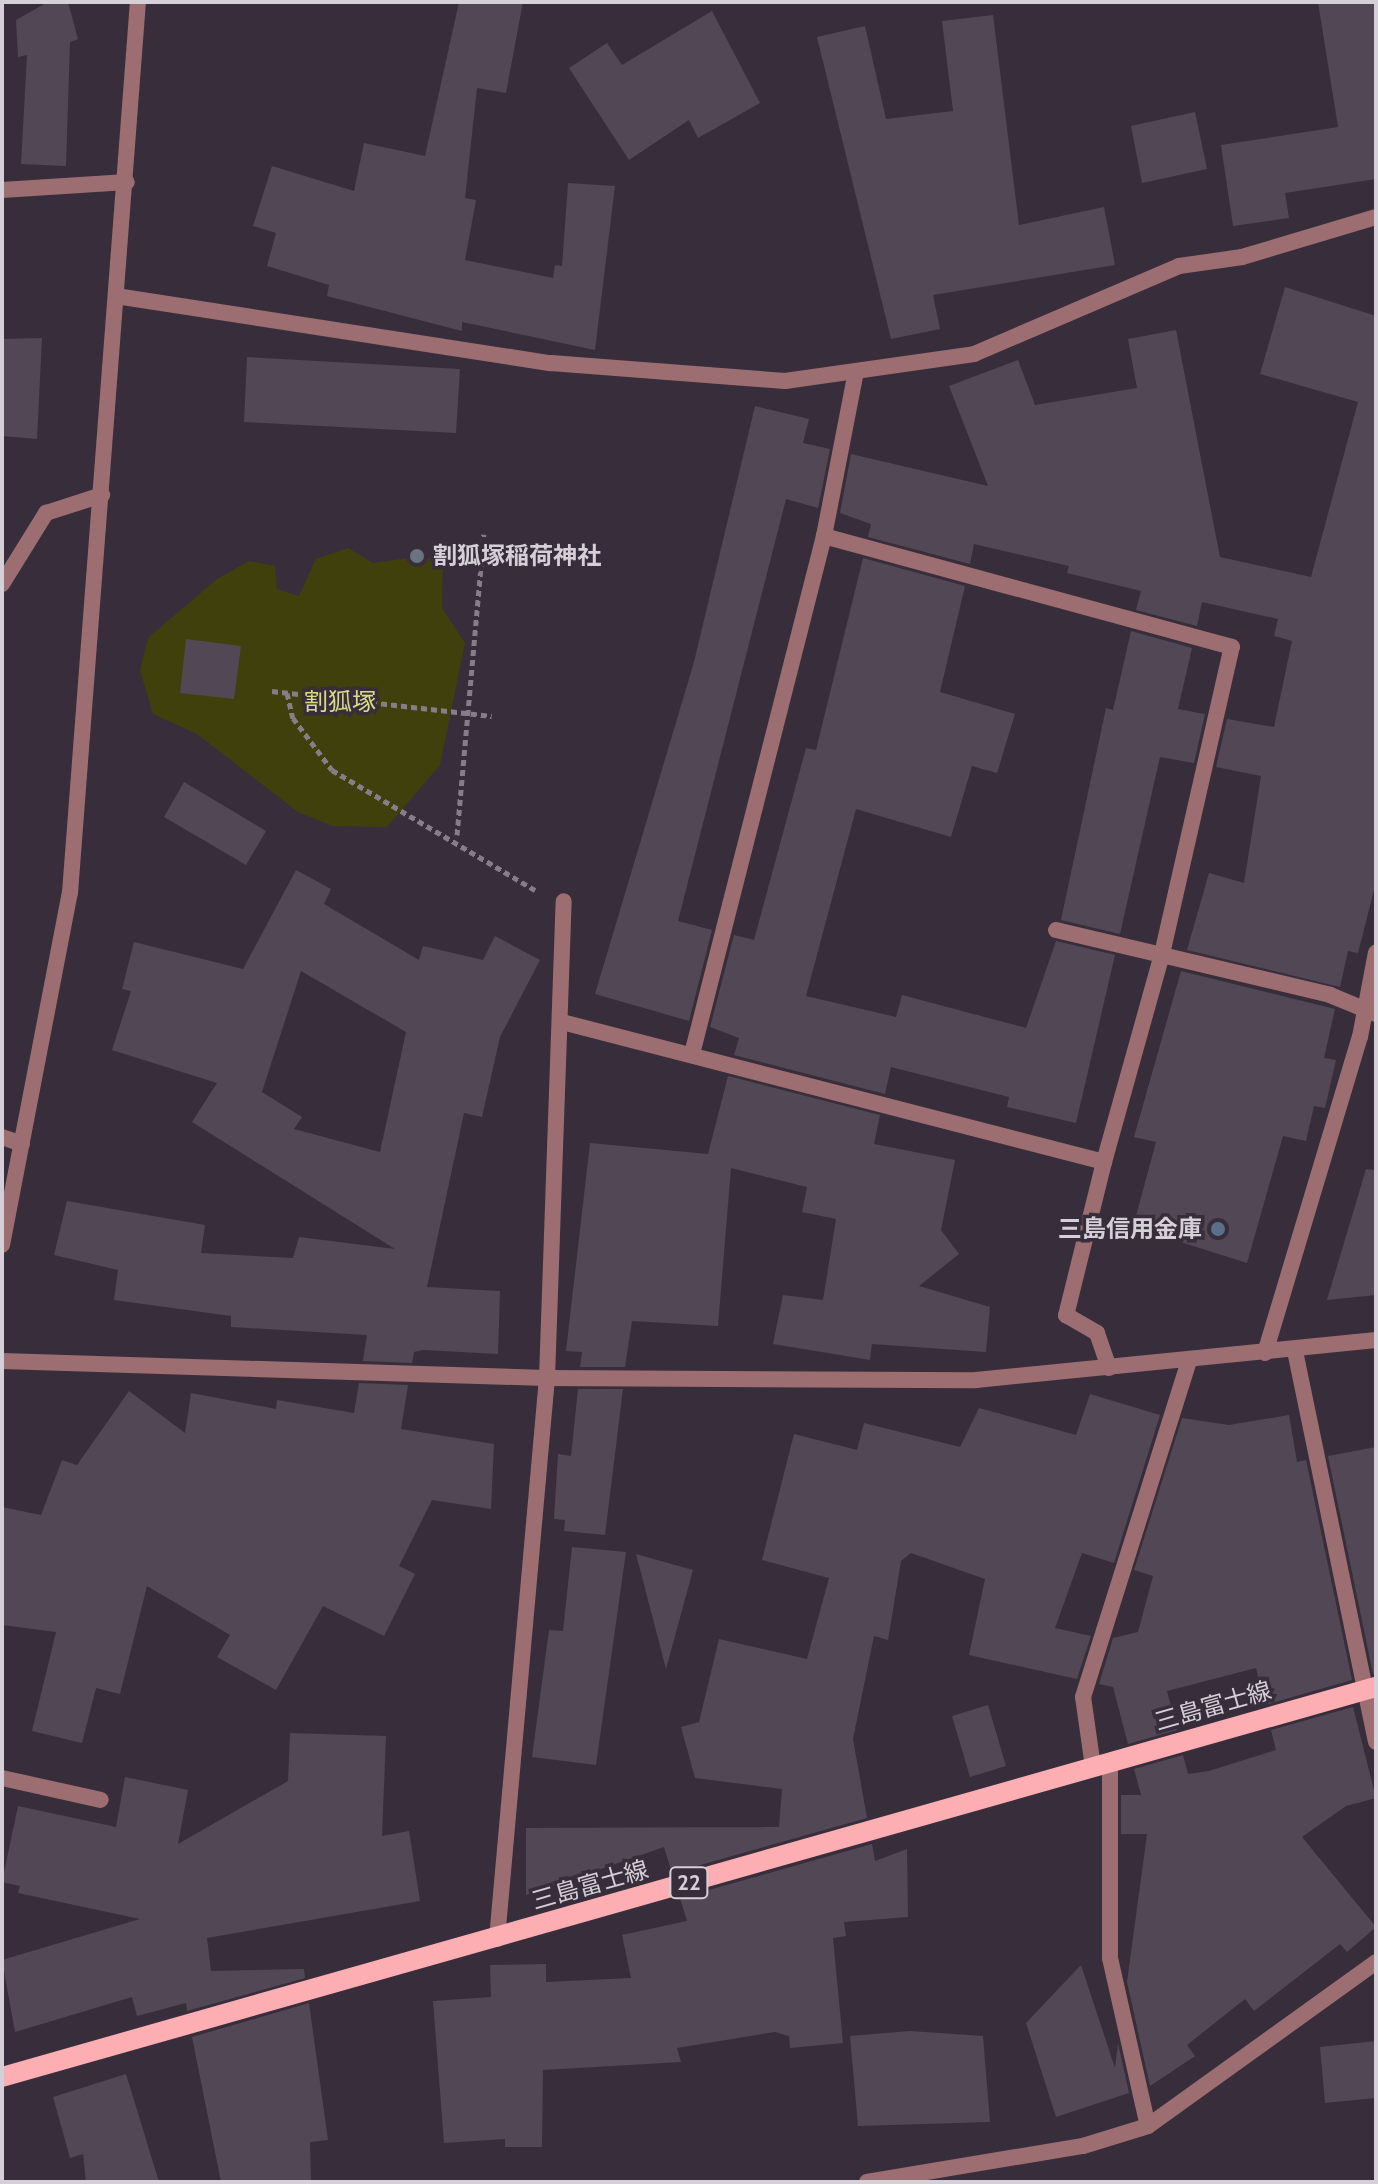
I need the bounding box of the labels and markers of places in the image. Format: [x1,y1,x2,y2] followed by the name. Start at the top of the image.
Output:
[433,542,601,570] place label: 割狐塚稲荷神社
[408,547,426,565] marker: 割狐塚稲荷神社
[1058,1215,1202,1243] place label: 三島信用金庫
[1209,1220,1227,1238] marker: 三島信用金庫

